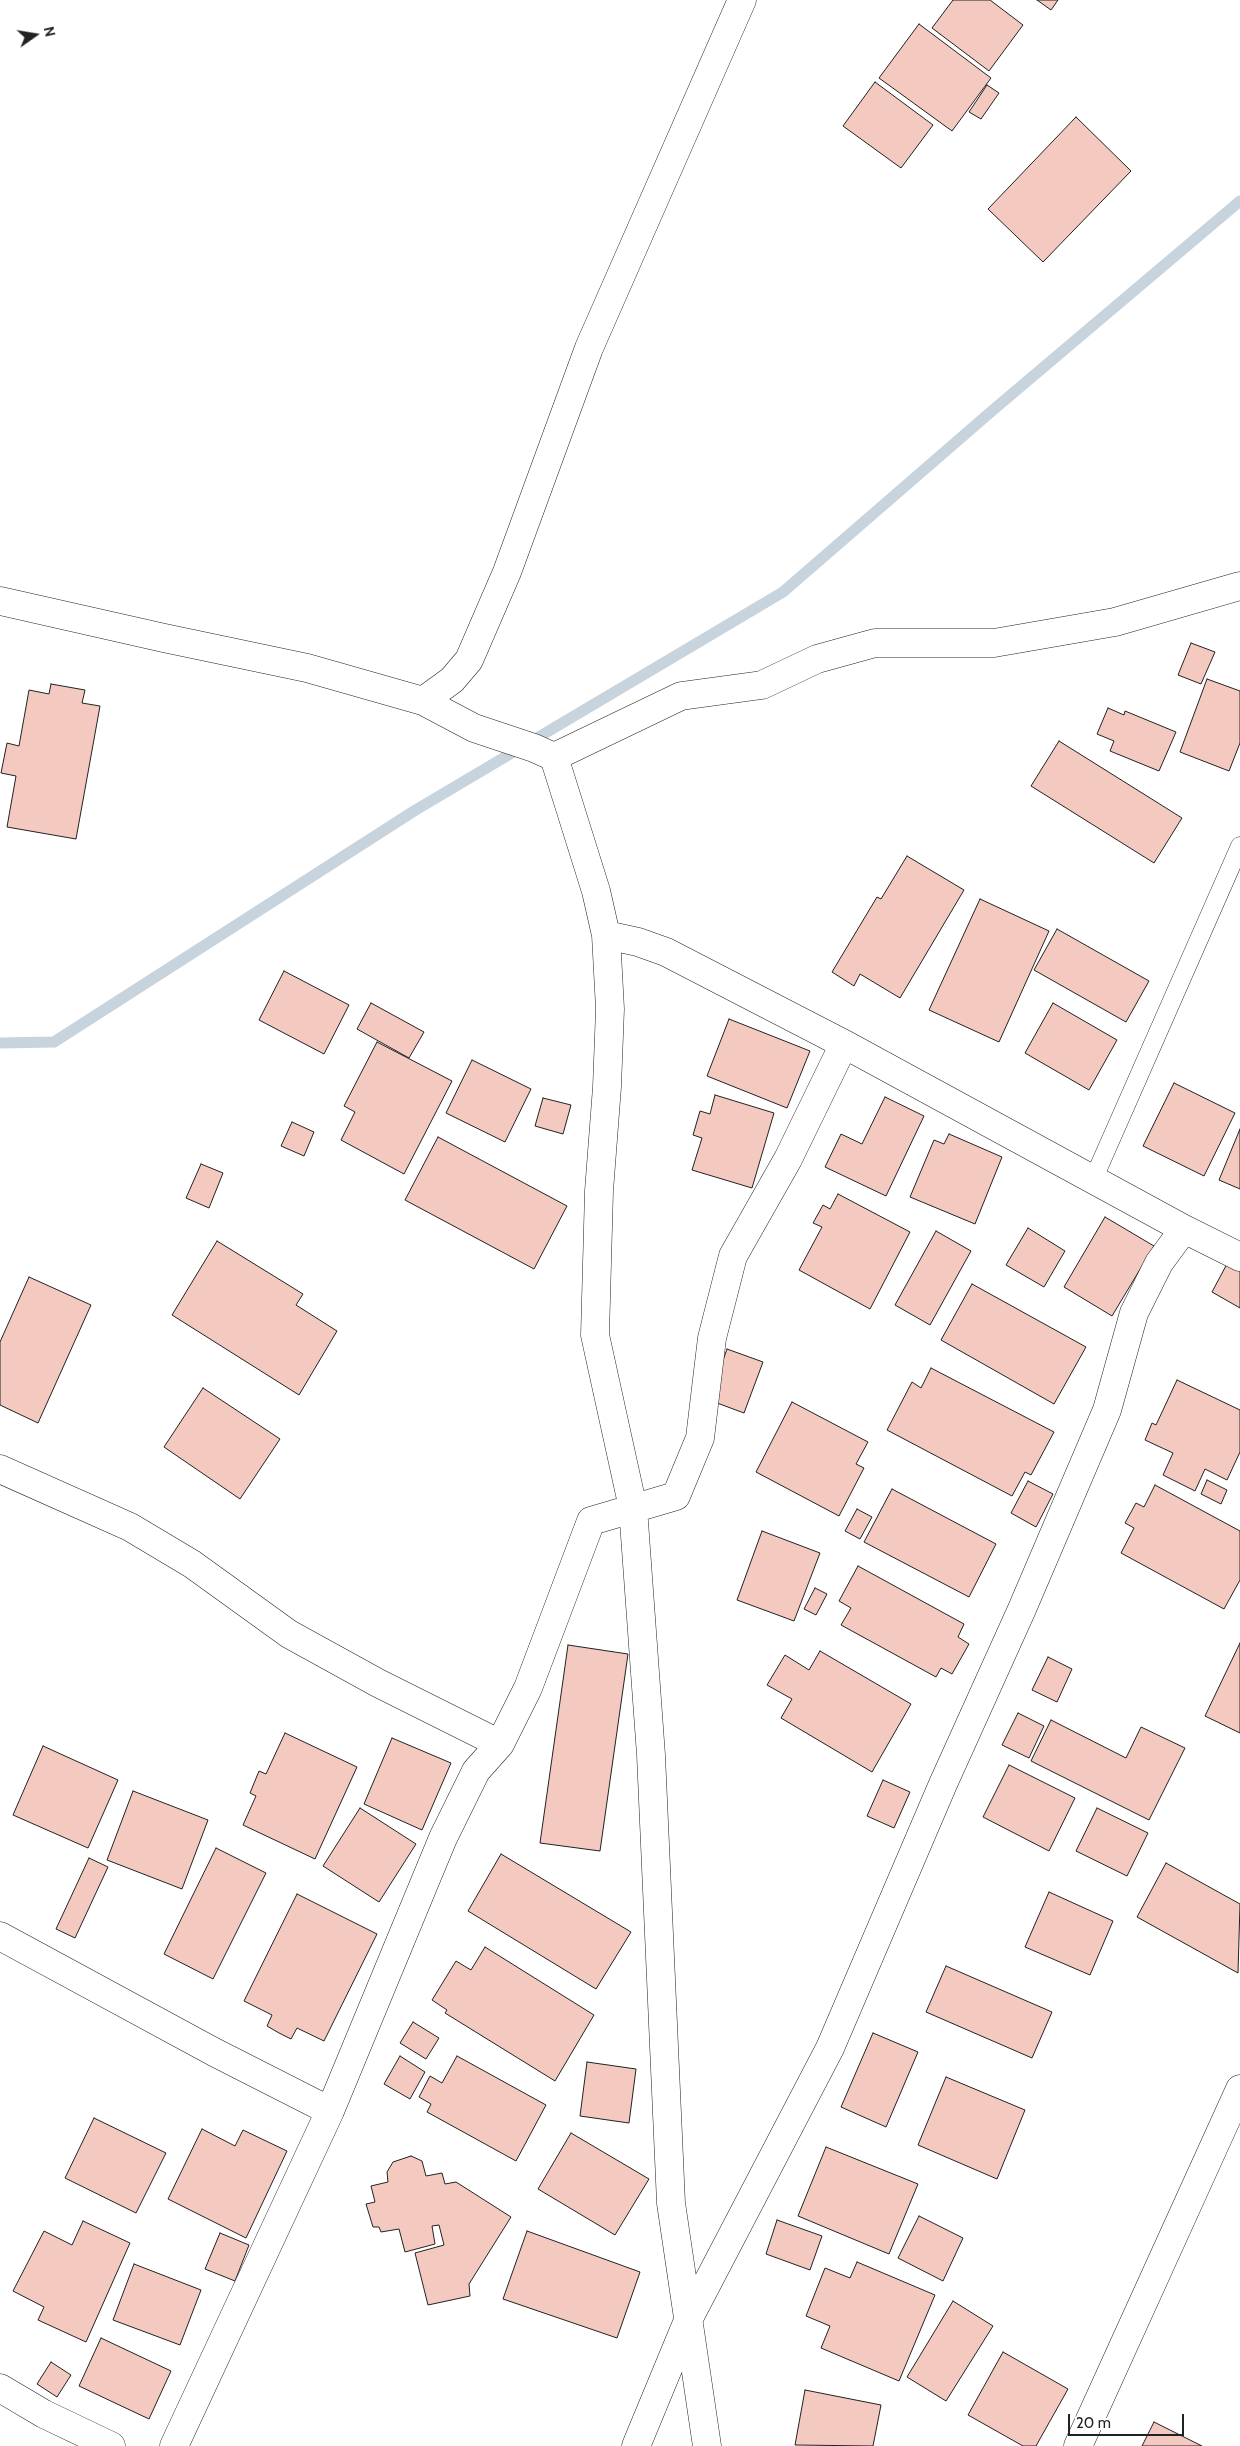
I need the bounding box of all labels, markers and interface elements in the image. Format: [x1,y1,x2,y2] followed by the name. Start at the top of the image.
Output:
[10,10,60,60] north arrow
[40,25,59,38] text: N
[1070,2404,1186,2436] scale bar
[1076,2414,1111,2432] text: 20 m

